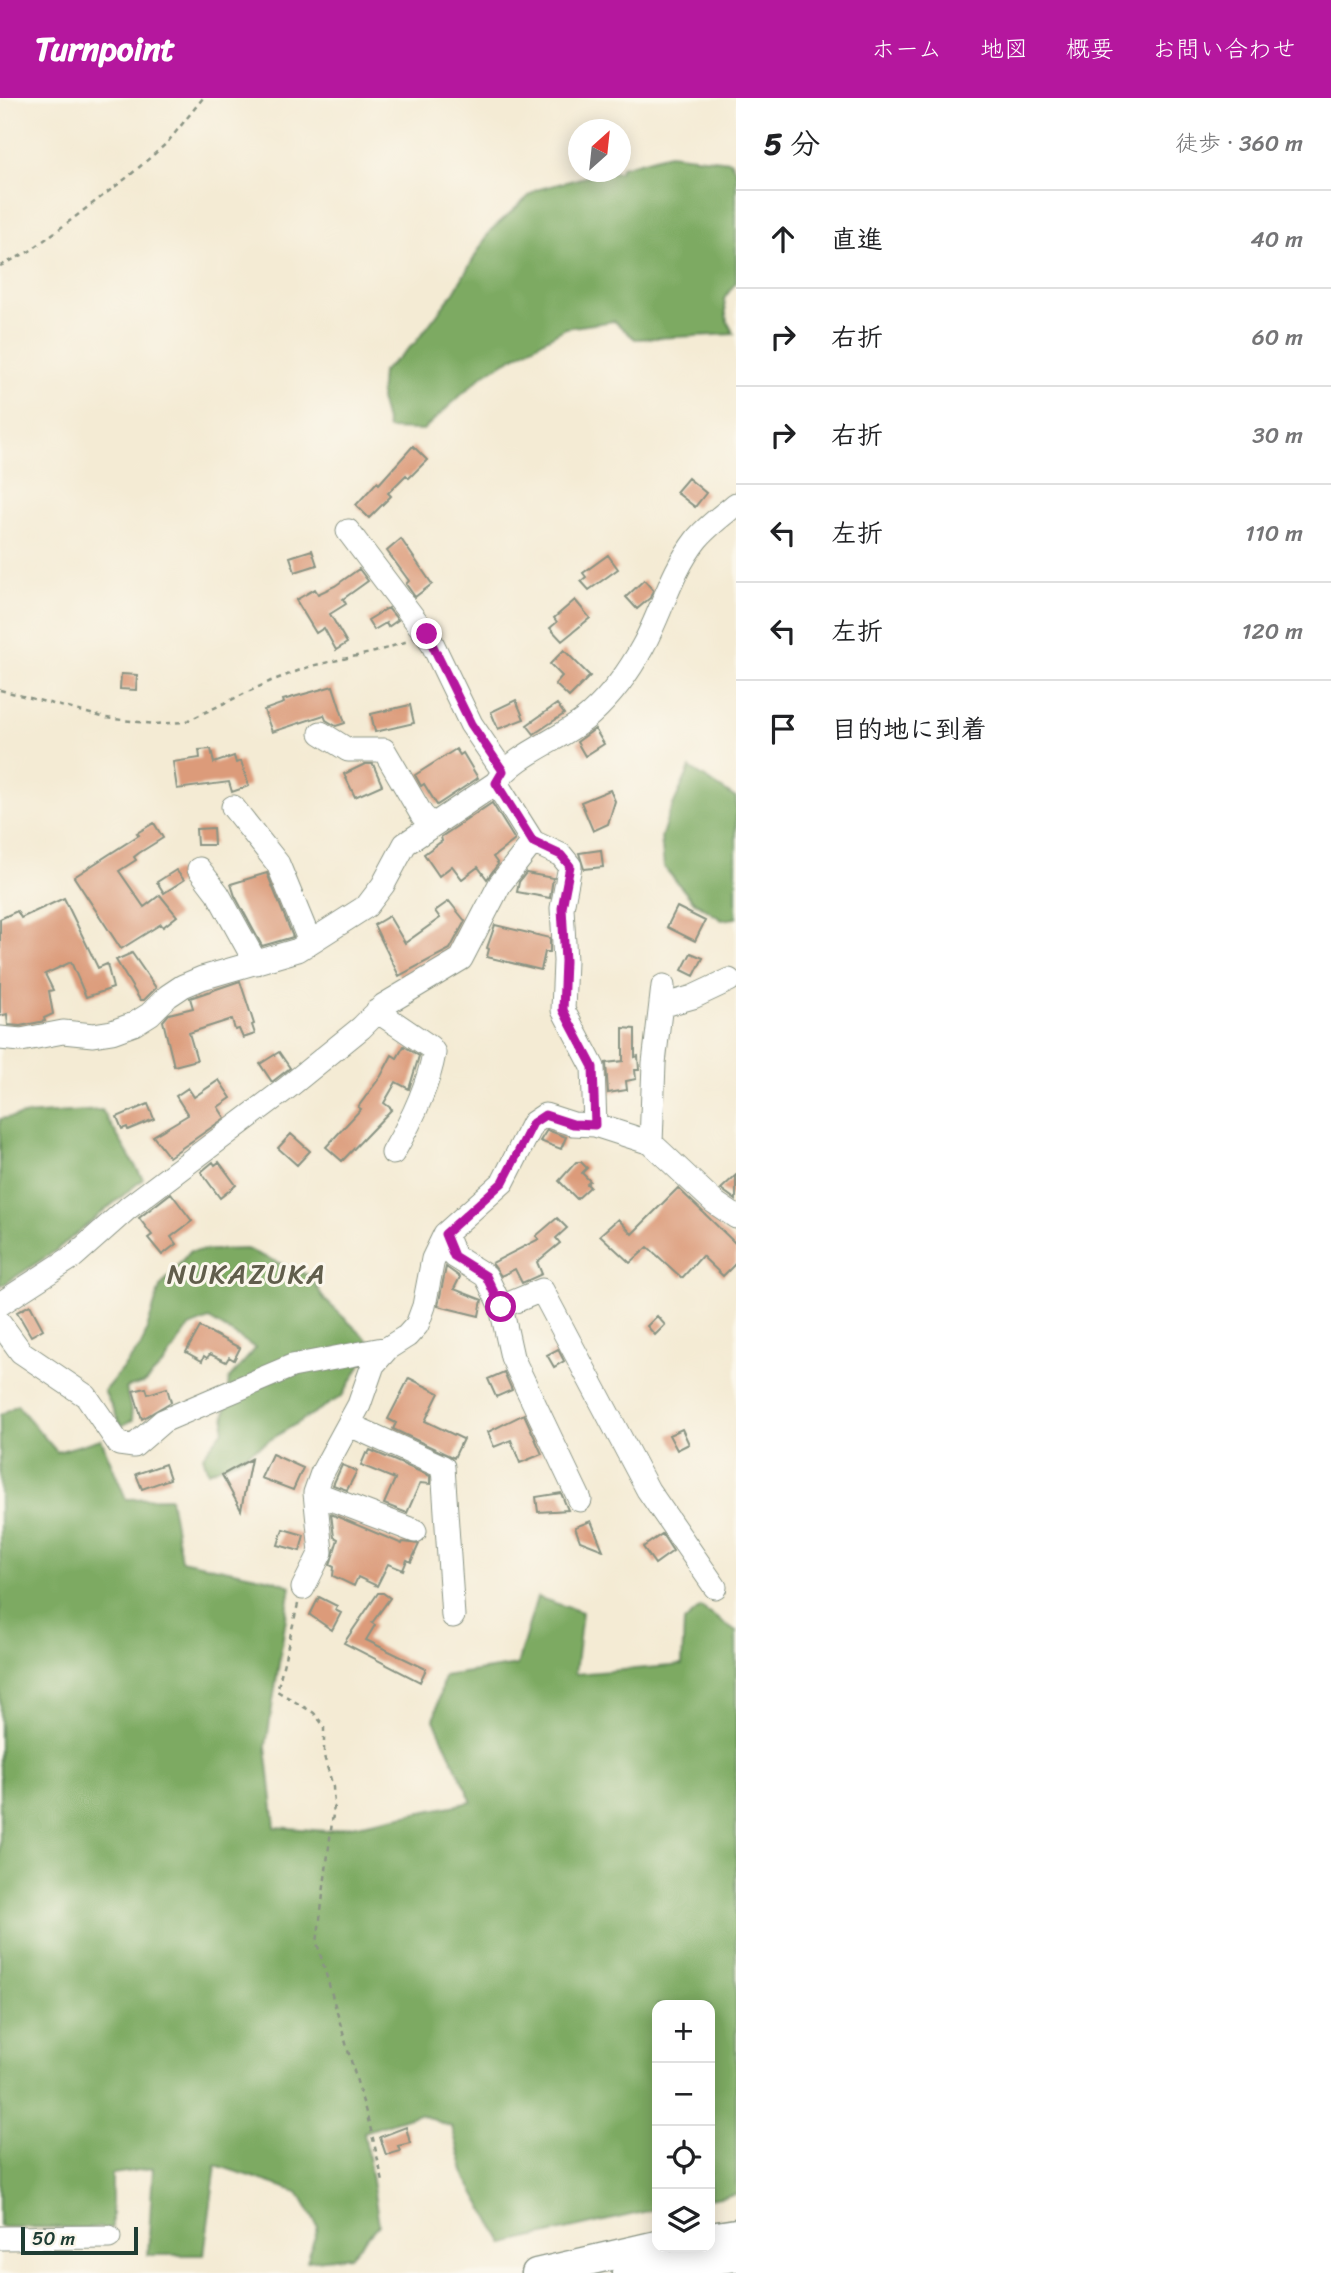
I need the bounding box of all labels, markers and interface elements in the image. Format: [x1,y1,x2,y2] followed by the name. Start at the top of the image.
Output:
[35,20,175,78] text: Turnpoint
[871,28,942,70] text: ホーム
[980,28,1028,70] text: 地図
[1066,28,1114,70] text: 概要
[1152,28,1296,70] text: お問い合わせ
[764,117,820,171] text: 5 分
[568,119,631,182] north arrow
[1175,123,1303,164] text: 徒歩 · 360 m
[831,216,883,262] text: 直進
[1250,219,1303,260] text: 40 m
[764,220,802,258] icon: ahead
[831,314,883,360] text: 右折
[1252,317,1303,358] text: 60 m
[764,318,802,356] icon: right
[831,412,883,458] text: 右折
[1252,415,1303,456] text: 30 m
[764,416,802,454] icon: right
[831,510,883,556] text: 左折
[1245,513,1303,554] text: 110 m
[764,514,802,552] icon: left
[831,608,883,654] text: 左折
[1242,611,1303,652] text: 120 m
[764,612,802,650] icon: left
[411,618,442,649] route end
[831,706,987,752] text: 目的地に到着
[764,710,802,748] icon: arrive
[167,1249,327,1298] district label: NUKAZUKA
[485,1291,516,1322] route start
[652,2000,715,2252] map controls
[652,2000,715,2063] button: +
[652,2063,715,2126] button: −
[652,2126,715,2189] button: locate
[652,2189,715,2252] button: layers
[32,2222,75,2255] text: 50 m
[21,2224,138,2256] scale bar

